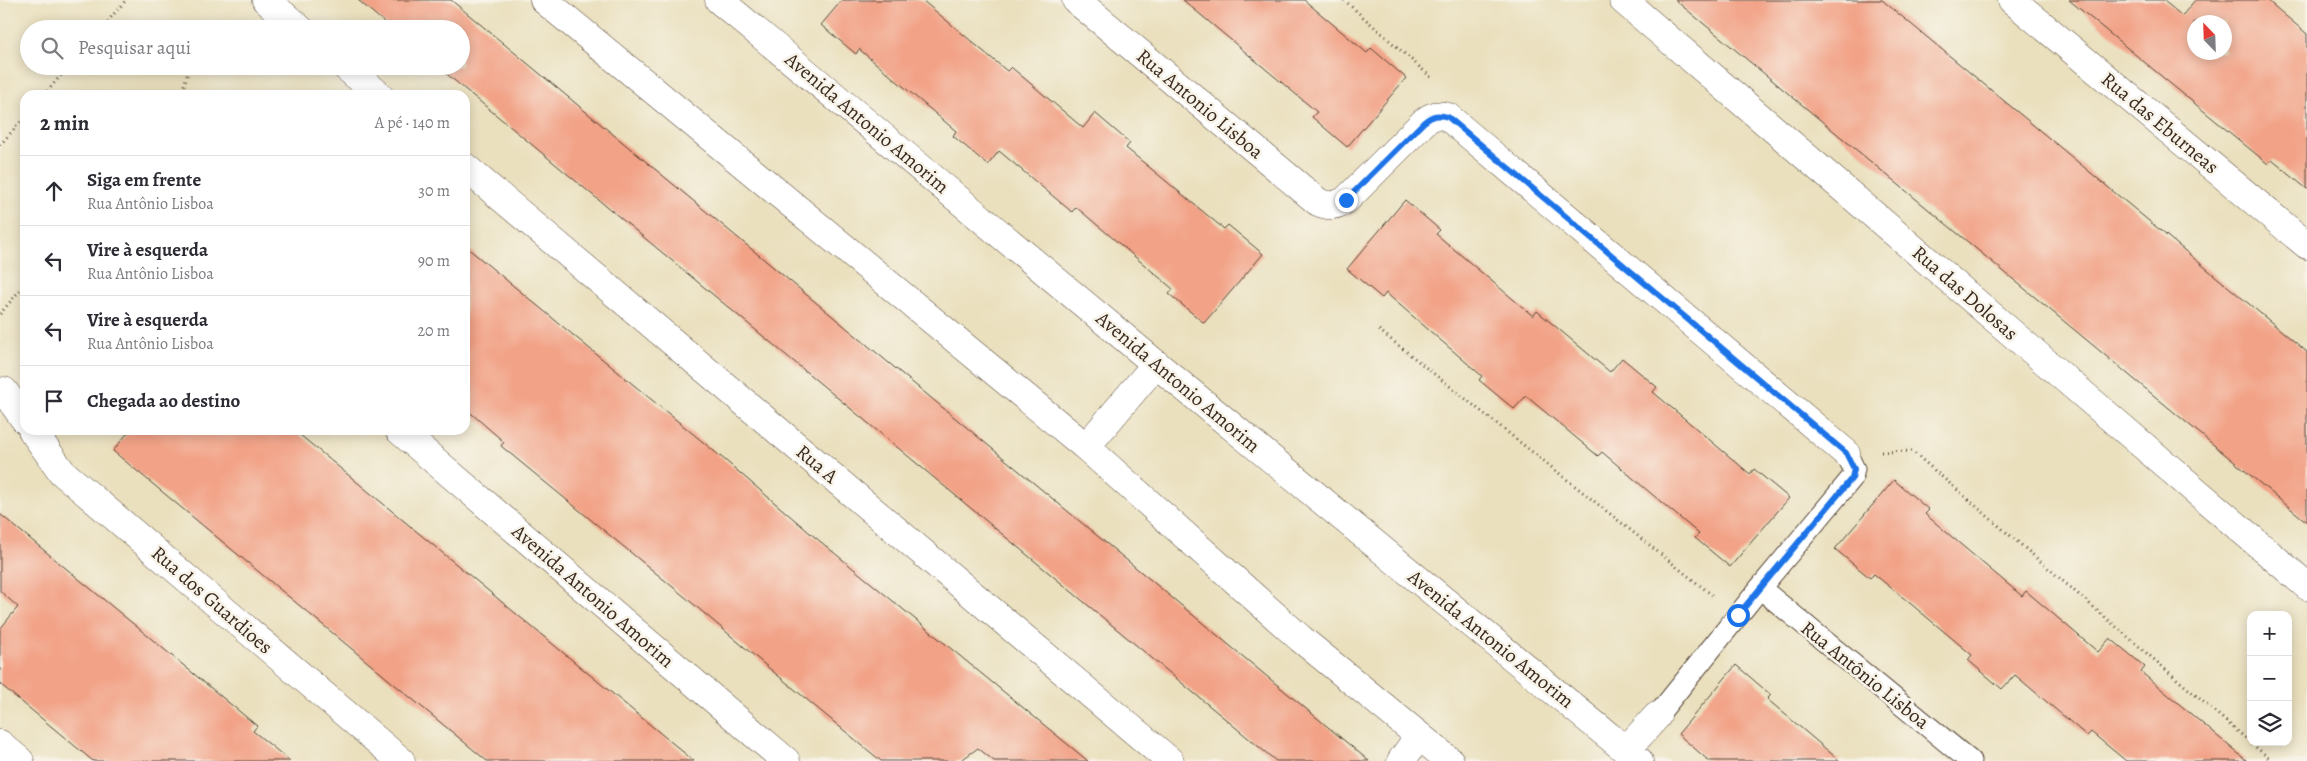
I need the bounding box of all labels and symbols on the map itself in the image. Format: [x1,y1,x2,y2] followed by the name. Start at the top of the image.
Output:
[2187,15,2232,60] north arrow
[1131,43,1270,166] street label: Rua Antonio Lisboa
[778,46,955,200] street label: Avenida Antonio Amorim
[2096,66,2224,180] street label: Rua das Eburneas
[1335,189,1358,212] route end
[1906,239,2024,347] street label: Rua das Dolosas
[1089,305,1266,459] street label: Avenida Antonio Amorim
[790,438,844,490] street label: Rua A
[505,517,680,674] street label: Avenida Antonio Amorim
[146,540,278,660] street label: Rua dos Guardioes
[1401,563,1580,715] street label: Avenida Antonio Amorim
[1727,604,1750,627] route start
[1795,615,1936,736] street label: Rua Antônio Lisboa

